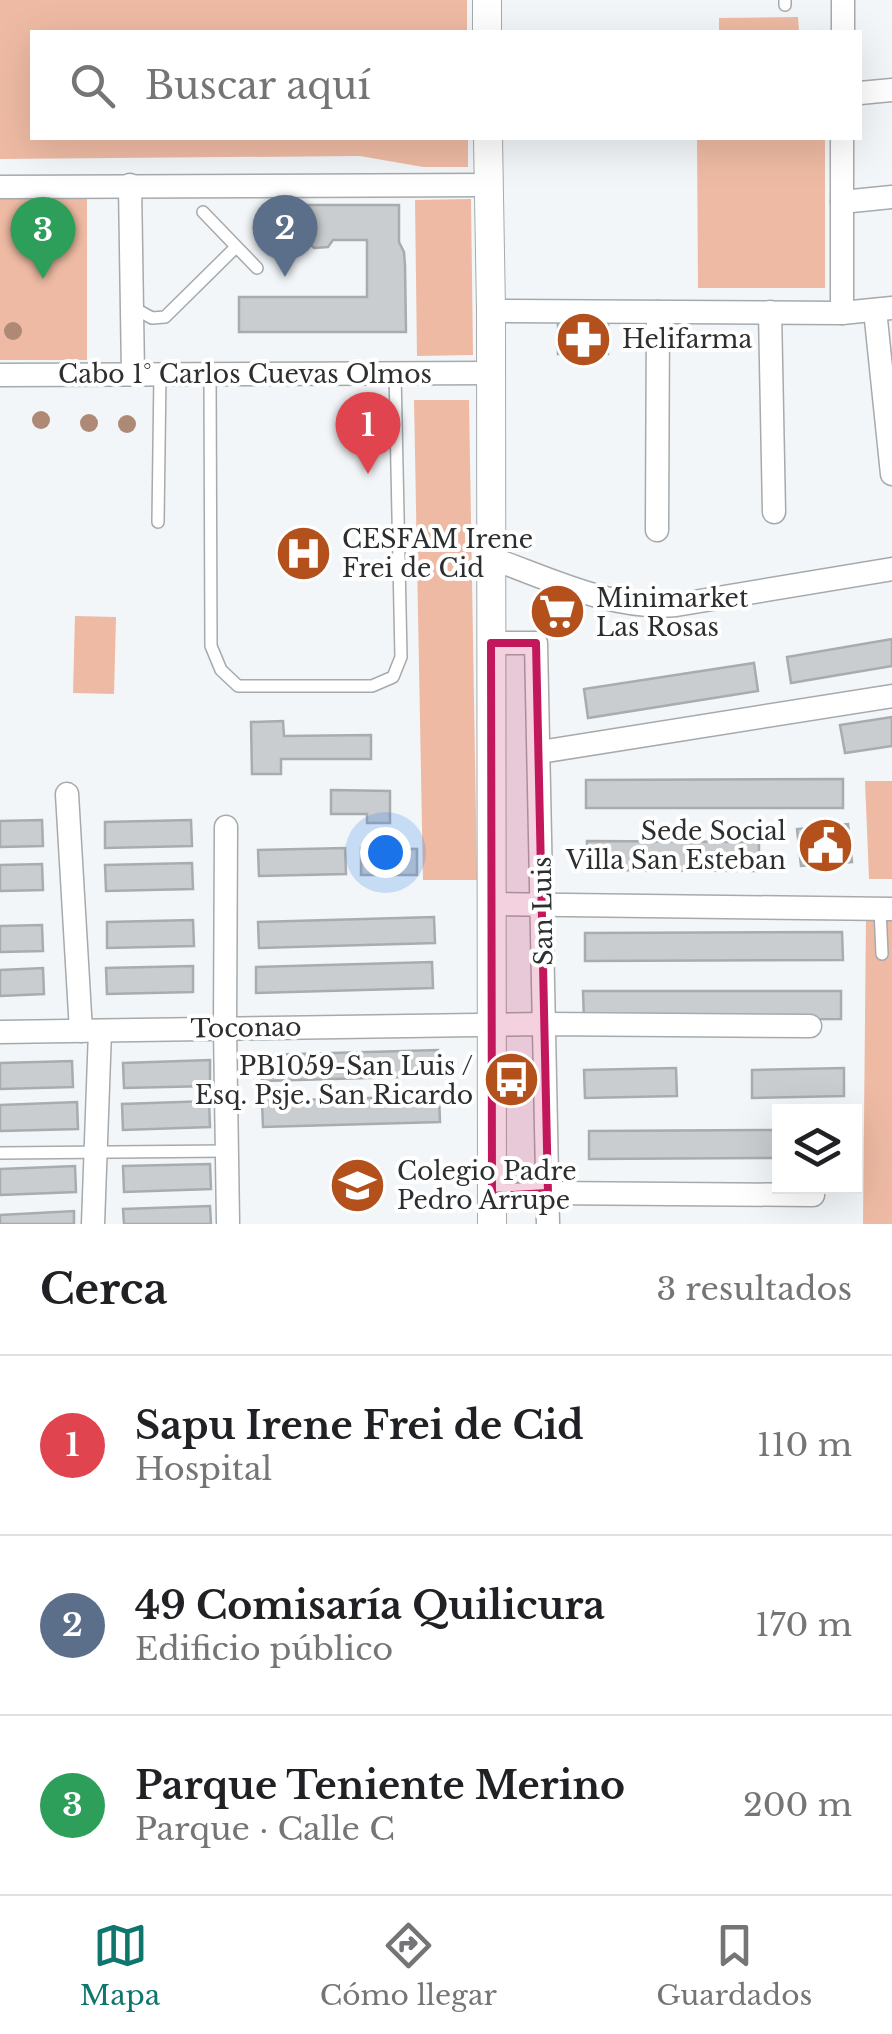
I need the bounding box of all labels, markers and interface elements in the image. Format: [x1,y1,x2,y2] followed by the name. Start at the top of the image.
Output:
[30,30,862,140] search box
[65,58,120,113] icon: search
[145,62,370,109] text: Buscar aquí
[252,194,318,277] pin: 2
[10,196,76,279] pin: 3
[553,309,613,369] pharmacy icon: Helifarma
[622,324,752,355] place label: Helifarma
[58,359,432,390] street label: Cabo 1° Carlos Cuevas Olmos
[336,392,400,474] pin: 1
[273,523,333,583] hospital icon: CESFAM Irene Frei de Cid
[342,524,533,584] place label: CESFAM Irene Frei de Cid
[527,582,587,642] supermarket icon: Minimarket Las Rosas
[596,583,749,643] place label: Minimarket Las Rosas
[795,815,855,875] public building icon: Sede Social Villa San Esteban
[565,816,786,876] place label: Sede Social Villa San Esteban
[360,827,411,878] your location
[527,856,559,966] street label: San Luis
[190,1012,302,1044] street label: Toconao
[482,1050,542,1110] bus stop icon: PB1059-San Luis / Esq. Psje. San Ricardo
[195,1051,473,1111] place label: PB1059-San Luis / Esq. Psje. San Ricardo
[772,1104,862,1194] map controls
[772,1104,862,1194] button: layers
[328,1155,388,1215] school or university icon: Colegio Padre Pedro Arrupe
[397,1156,576,1216] place label: Colegio Padre Pedro Arrupe
[40,1263,168,1315] text: Cerca
[657,1269,852,1309] text: 3 resultados
[135,1402,584,1449] text: Sapu Irene Frei de Cid
[66,1425,79,1465] text: 1
[757,1425,852,1465] text: 110 m
[135,1449,272,1489] text: Hospital
[135,1582,605,1629] text: 49 Comisaría Quilicura
[62,1605,83,1645] text: 2
[755,1605,852,1645] text: 170 m
[135,1629,393,1669] text: Edificio público
[135,1762,625,1809] text: Parque Teniente Merino
[62,1785,83,1825] text: 3
[743,1785,852,1825] text: 200 m
[135,1809,395,1849] text: Parque · Calle C
[80,1918,160,2013] tab: Mapa
[320,1918,497,2013] tab: Cómo llegar
[656,1918,812,2013] tab: Guardados

